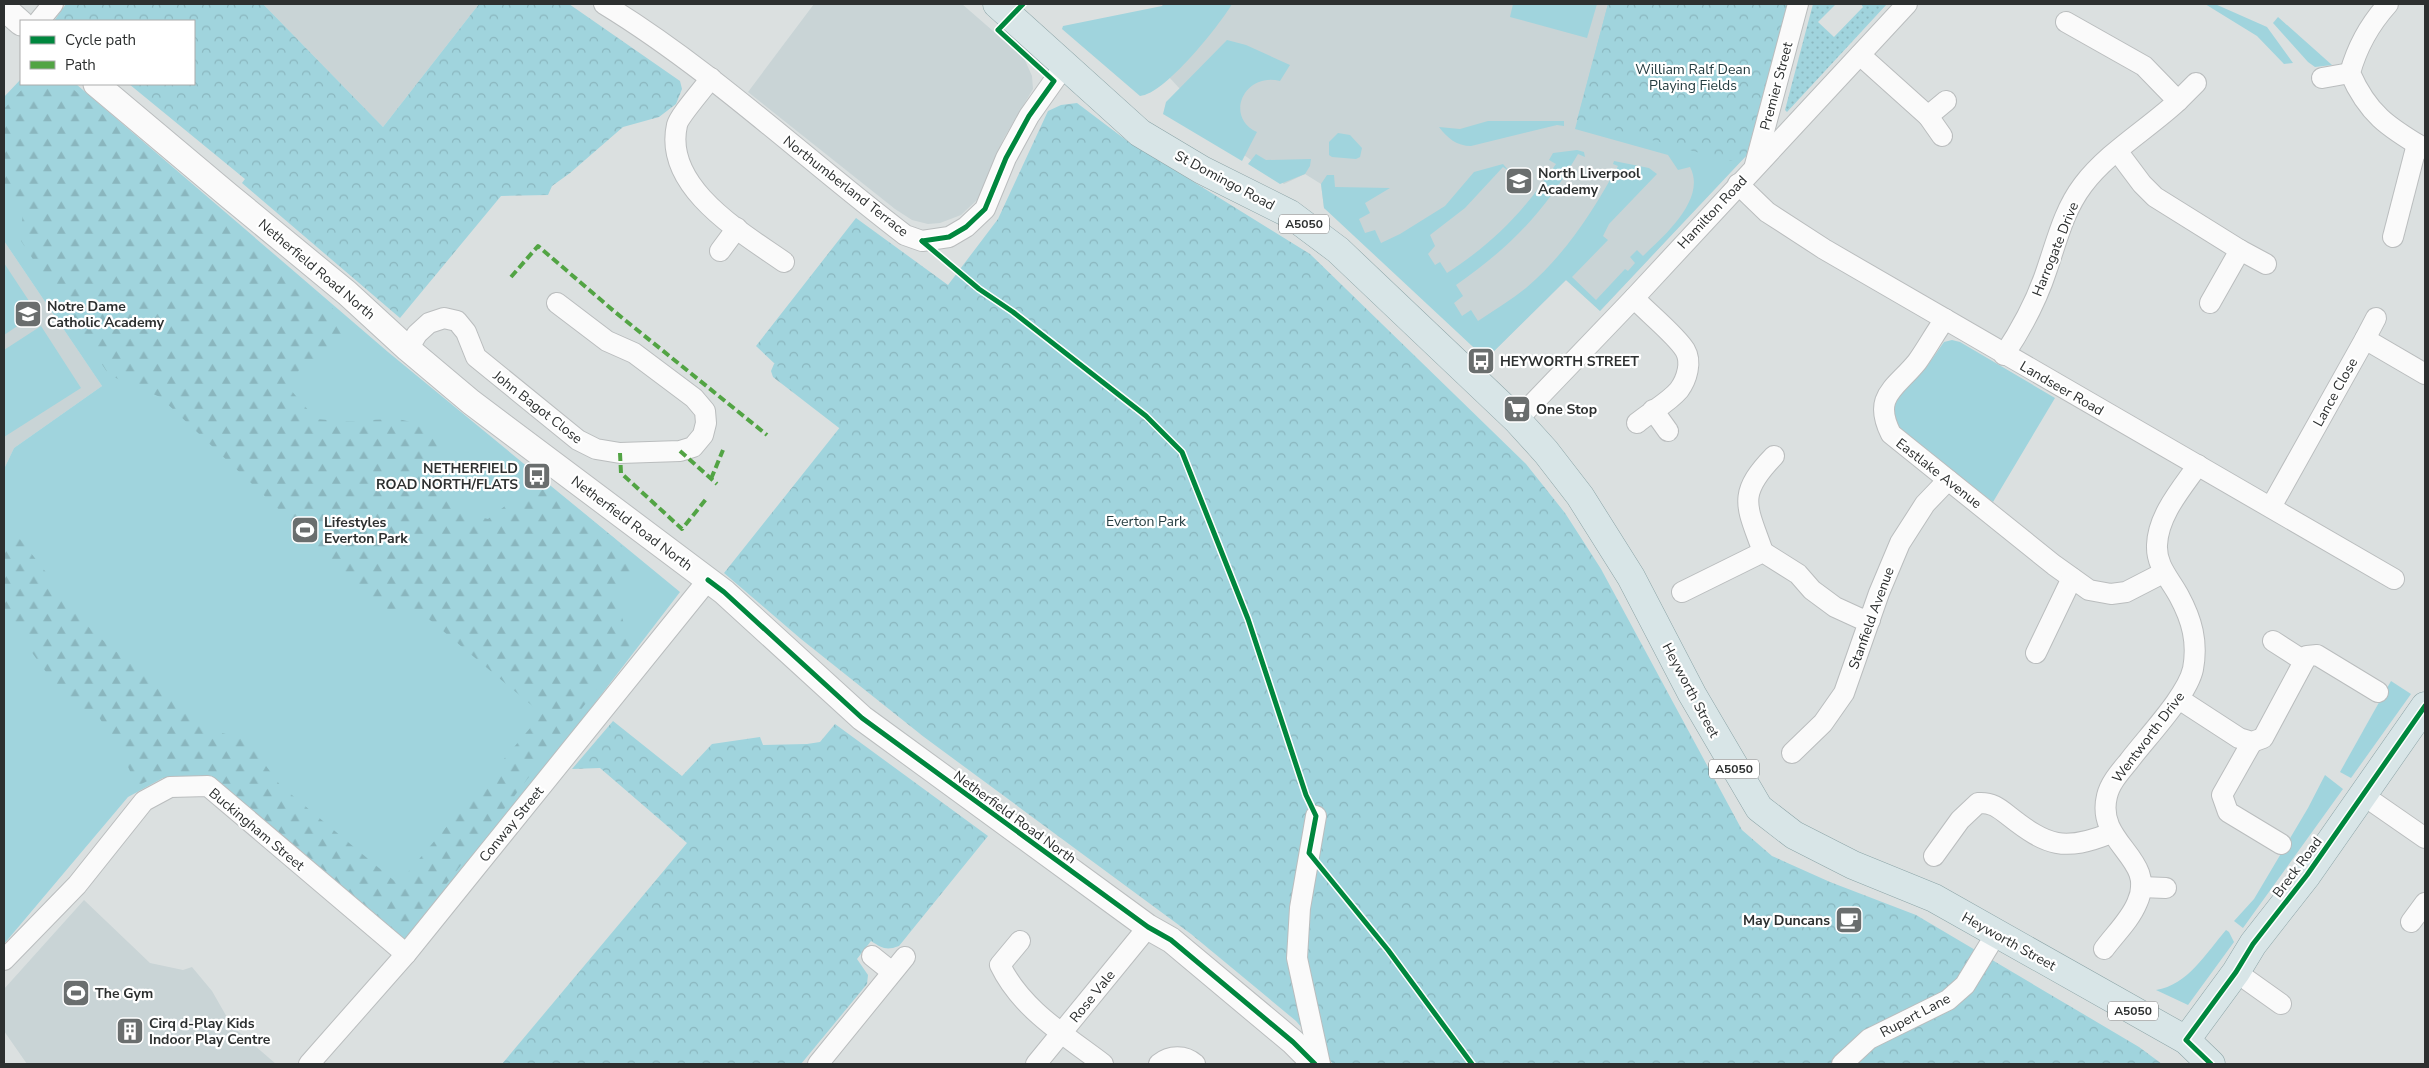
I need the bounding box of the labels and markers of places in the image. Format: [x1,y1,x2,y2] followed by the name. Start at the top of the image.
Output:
[1538,164,1641,199] place label: North Liverpool Academy
[1504,166,1534,196] school or university icon: North Liverpool Academy
[47,297,165,332] place label: Notre Dame Catholic Academy
[13,299,43,329] school or university icon: Notre Dame Catholic Academy
[1466,346,1496,376] bus stop icon: HEYWORTH STREET
[1500,352,1639,371] place label: HEYWORTH STREET
[1502,394,1532,424] supermarket icon: One Stop
[1536,400,1597,419] place label: One Stop
[376,459,518,494] place label: NETHERFIELD ROAD NORTH/FLATS
[522,461,552,491] bus stop icon: NETHERFIELD ROAD NORTH/FLATS
[324,513,408,548] place label: Lifestyles Everton Park
[290,515,320,545] sports icon: Lifestyles Everton Park
[1834,905,1864,935] cafe icon: May Duncans
[1743,911,1830,930] place label: May Duncans
[61,978,91,1008] sports icon: The Gym
[95,984,153,1003] place label: The Gym
[149,1014,271,1049] place label: Cirq d-Play Kids Indoor Play Centre
[115,1016,145,1046] building icon: Cirq d-Play Kids Indoor Play Centre

